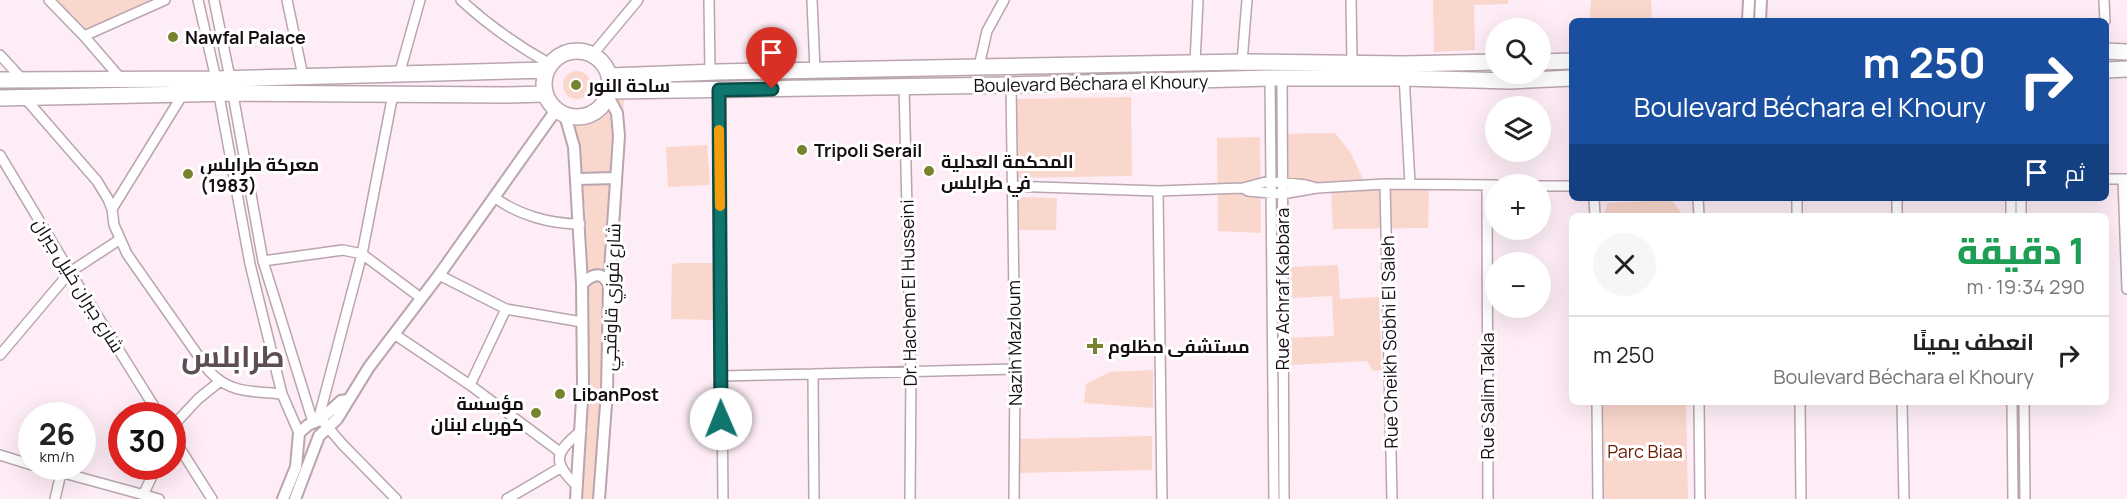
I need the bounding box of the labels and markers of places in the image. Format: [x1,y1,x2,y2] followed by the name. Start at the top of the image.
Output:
[185,25,306,49] place label: Nawfal Palace
[746,27,797,89] pin
[166,30,180,44] marker: Nawfal Palace
[587,73,670,97] place label: ساحة النور
[569,78,583,92] marker: ساحة النور
[814,138,922,162] place label: Tripoli Serail
[795,143,809,157] marker: Tripoli Serail
[941,149,1074,198] place label: المحكمة العدلية في طرابلس
[200,152,319,197] place label: معركة طرابلس (1983)
[922,164,936,178] marker: المحكمة العدلية في طرابلس
[181,167,195,181] marker: معركة طرابلس (1983)
[1108,334,1250,359] place label: مستشفى مظلوم
[1086,337,1104,355] marker: مستشفى مظلوم
[572,382,659,406] place label: LibanPost
[553,387,567,401] marker: LibanPost
[431,391,524,436] place label: مؤسسة كهرباء لبنان
[529,406,543,420] marker: مؤسسة كهرباء لبنان

